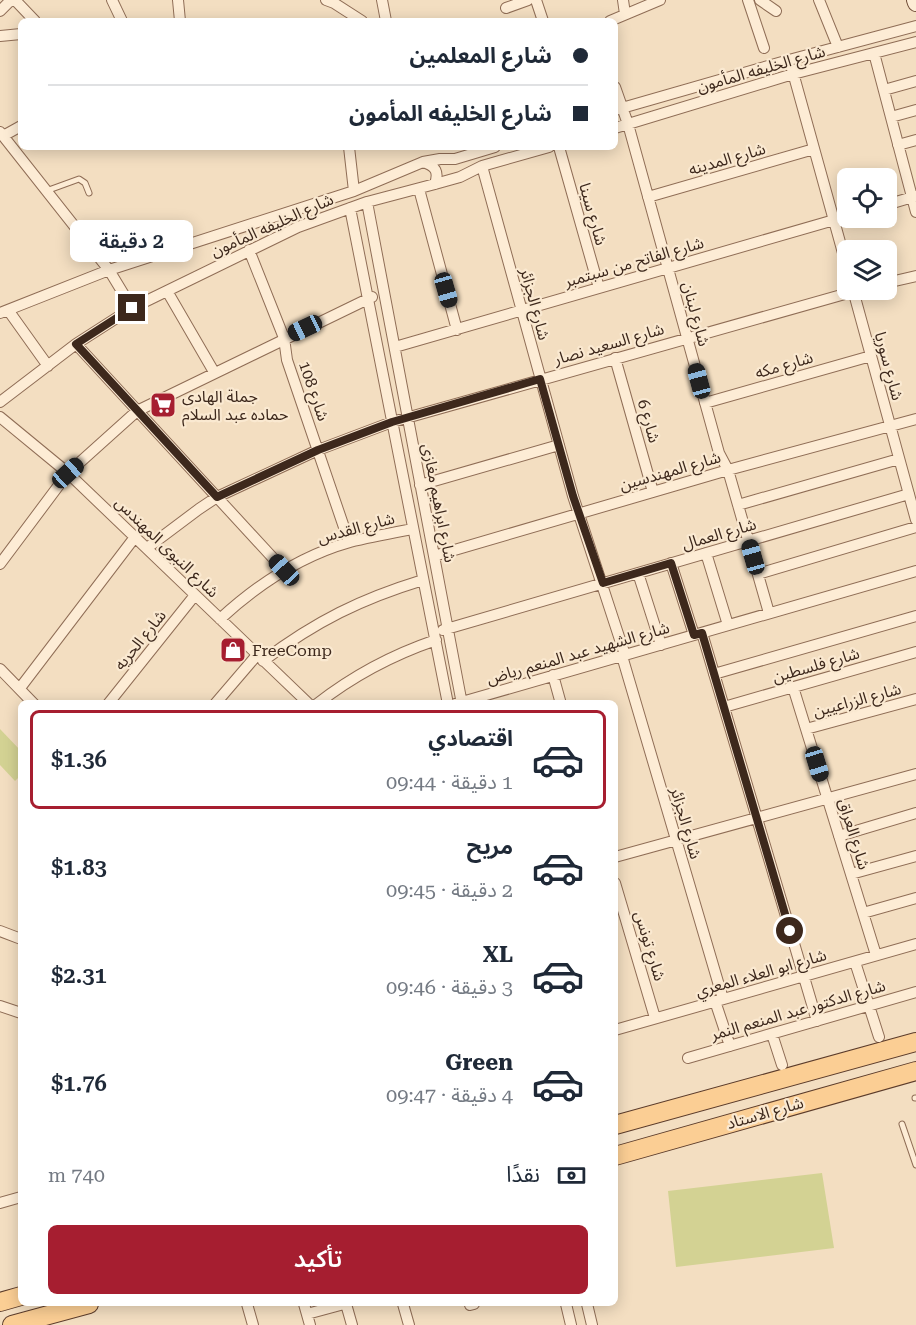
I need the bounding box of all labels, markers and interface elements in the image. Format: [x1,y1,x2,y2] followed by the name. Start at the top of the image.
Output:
[695,42,828,99] street label: شارع الخليفه المأمون
[409,43,552,68] text: شارع المعلمين
[349,101,552,126] text: شارع الخليفه المأمون
[686,139,768,182] street label: شارع المدينه
[837,168,897,300] map controls
[837,168,897,228] button: locate
[572,181,611,248] street label: شارع سينا
[208,189,338,263] street label: شارع الخليفه المأمون
[70,221,194,263] callout: 2 دقيقة
[99,229,164,253] text: 2 دقيقة
[561,233,707,294] street label: شارع الفاتح من سبتمبر
[837,240,897,300] button: layers
[513,265,554,343] street label: شارع الجزائر
[432,270,460,310] car
[675,280,714,349] street label: شارع لبنان
[118,294,145,321] route end
[285,312,325,344] car
[551,319,667,372] street label: شارع السعيد نصار
[868,330,907,403] street label: شارع سوريا
[753,348,816,385] street label: شارع مكه
[292,359,333,424] street label: شارع 108
[686,361,712,401] car
[182,387,288,427] place label: جملة الهادى حماده عبد السلام
[148,390,178,420] supermarket icon: جملة الهادى حماده عبد السلام
[631,397,664,446] street label: شارع 6
[415,442,460,565] street label: شارع ابراهيم مغازى
[617,447,724,497] street label: شارع المهندسين
[49,454,87,492] car
[109,493,223,603] street label: شارع النبوى المهندس
[315,509,397,550] street label: شارع القدس
[680,514,759,557] street label: شارع العمال
[739,537,767,577] car
[265,551,303,589] car
[110,606,172,676] street label: شارع الحريه
[484,618,672,691] street label: شارع الشهيد عبد المنعم رياض
[218,635,248,665] shop icon: FreeComp
[252,641,332,660] place label: FreeComp
[770,643,863,689] street label: شارع فلسطين
[811,679,904,724] street label: شارع الزراعيين
[428,726,513,751] text: اقتصادي
[531,733,585,787] icon: car
[803,744,831,784] car
[51,747,107,772] text: $1.36
[386,770,513,794] text: 1 دقيقة · 09:44
[664,784,705,862] street label: شارع الجزائر
[831,796,874,873] street label: شارع العراق
[467,834,513,859] text: مريح
[531,841,585,895] icon: car
[51,855,107,880] text: $1.83
[386,878,513,902] text: 2 دقيقة · 09:45
[627,909,670,984] street label: شارع تونس
[776,917,803,944] route start
[483,942,513,967] text: XL
[693,945,830,1004] street label: شارع ابو العلاء المعري
[531,949,585,1003] icon: car
[51,963,107,988] text: $2.31
[386,975,513,999] text: 3 دقيقة · 09:46
[707,976,888,1047] street label: شارع الدكتور عبد المنعم النمر
[445,1050,513,1075] text: Green
[531,1057,585,1111] icon: car
[51,1071,107,1096] text: $1.76
[386,1083,513,1107] text: 4 دقيقة · 09:47
[724,1093,806,1136] street label: شارع الاستاد
[555,1159,588,1192] icon: cash
[506,1162,540,1187] text: نقدًا
[48,1163,105,1187] text: 740 m
[48,1225,588,1294] button: تأكيد

